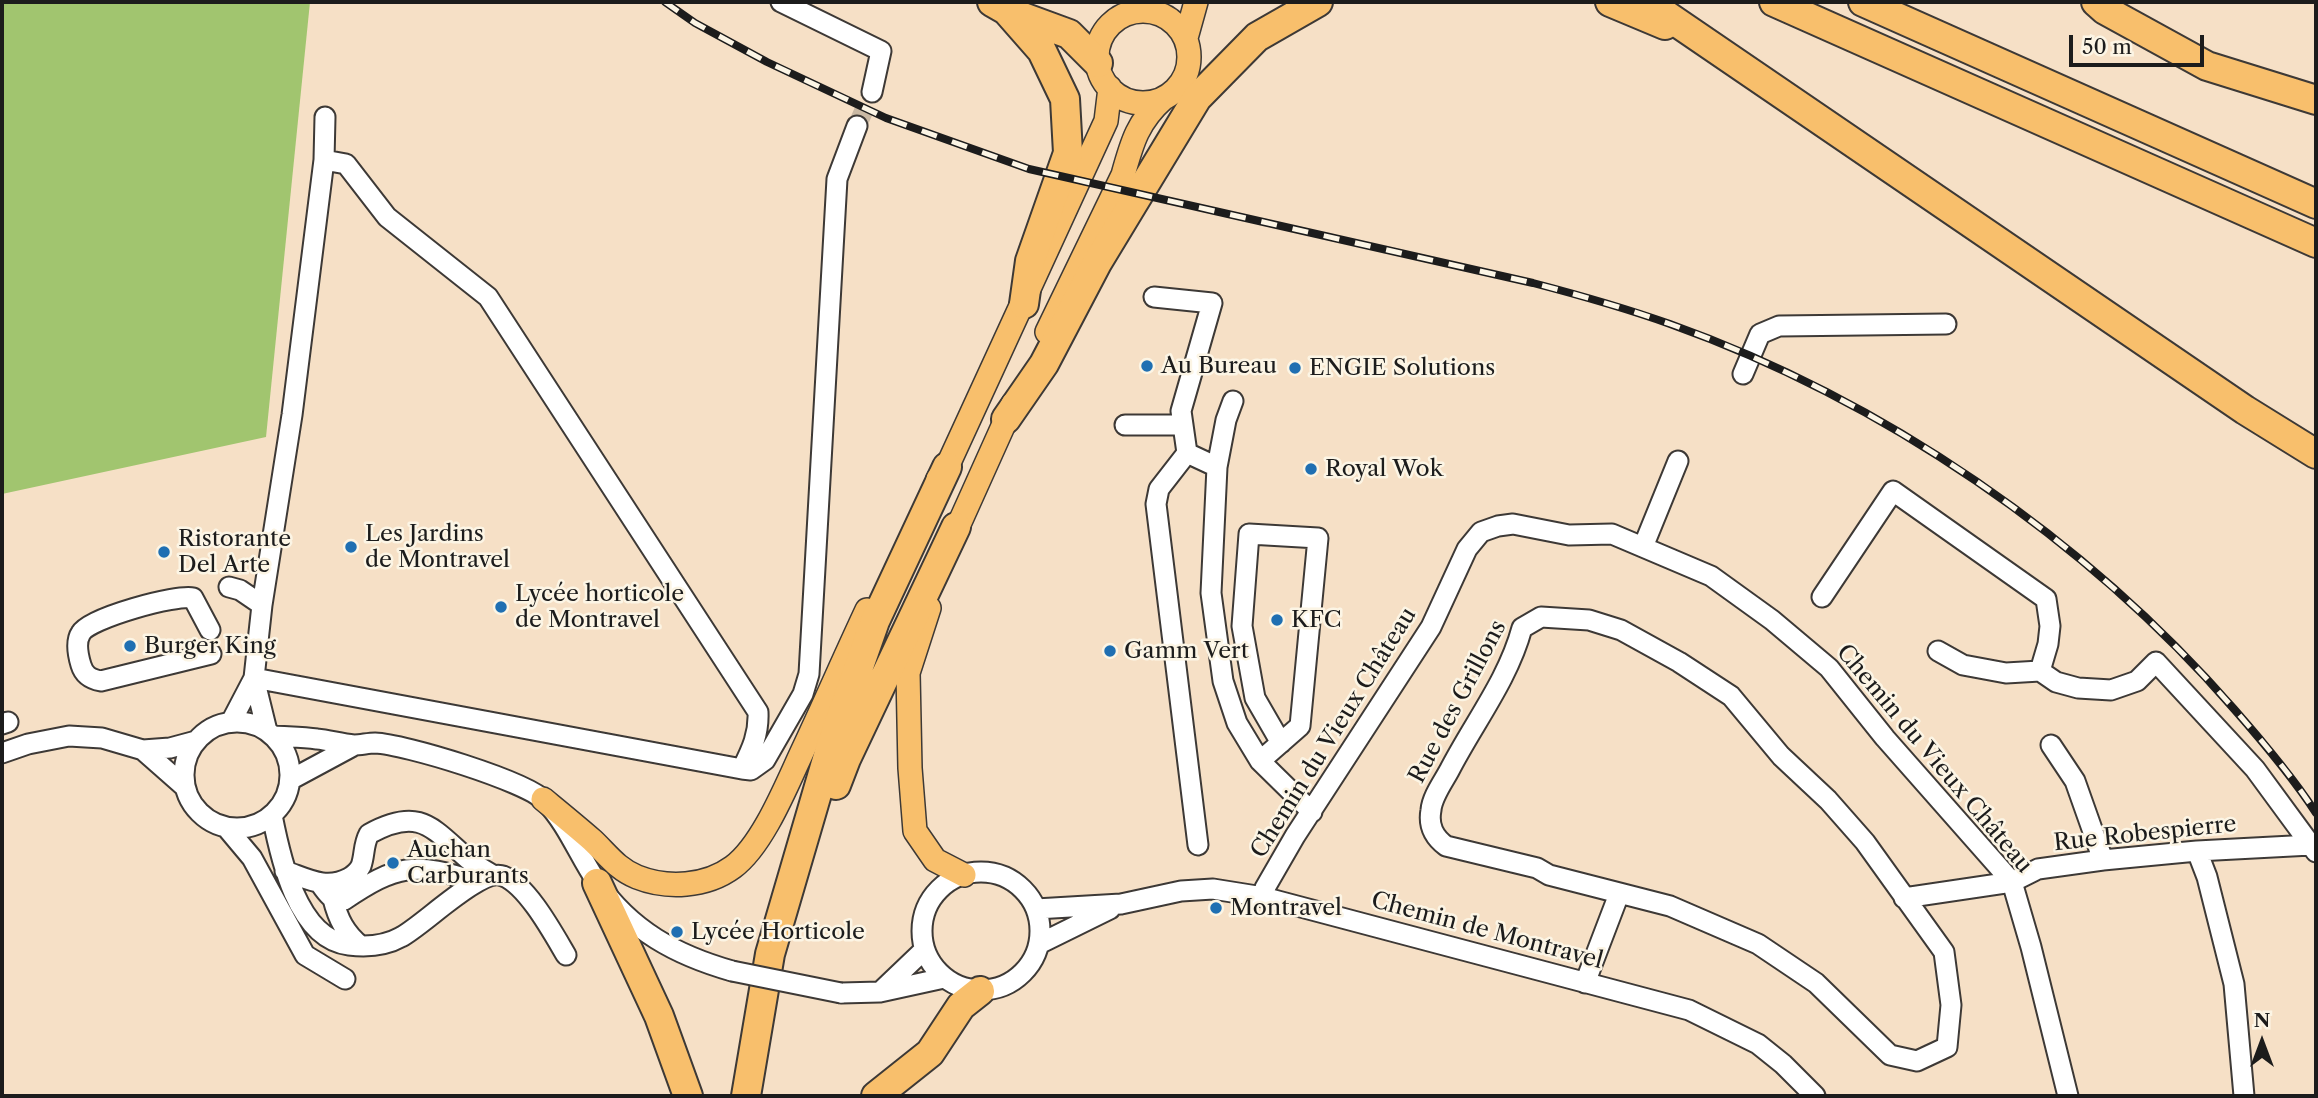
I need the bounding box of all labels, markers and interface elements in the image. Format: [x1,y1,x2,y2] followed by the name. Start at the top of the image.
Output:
[2073,21,2208,65] scale bar
[2082,34,2132,59] text: 50 m
[1161,352,1277,380] place label: Au Bureau
[1309,354,1495,382] place label: ENGIE Solutions
[1139,358,1155,374] marker: Au Bureau
[1287,360,1303,376] marker: ENGIE Solutions
[1325,455,1443,483] place label: Royal Wok
[1303,461,1319,477] marker: Royal Wok
[365,520,510,574] place label: Les Jardins de Montravel
[178,525,291,579] place label: Ristorante Del Arte
[343,539,359,555] marker: Les Jardins de Montravel
[156,544,172,560] marker: Ristorante Del Arte
[515,580,684,634] place label: Lycée horticole de Montravel
[493,599,509,615] marker: Lycée horticole de Montravel
[1245,603,1423,863] street label: Chemin du Vieux Château
[1291,606,1342,634] place label: KFC
[1269,612,1285,628] marker: KFC
[1403,616,1513,788] street label: Rue des Grillons
[144,632,276,660] place label: Burger King
[1124,637,1249,665] place label: Gamm Vert
[122,638,138,654] marker: Burger King
[1830,639,2038,879] street label: Chemin du Vieux Château
[1102,643,1118,659] marker: Gamm Vert
[2052,811,2238,857] street label: Rue Robespierre
[407,836,529,890] place label: Auchan Carburants
[385,855,401,871] marker: Auchan Carburants
[1368,887,1606,975] street label: Chemin de Montravel
[1230,894,1342,922] place label: Montravel
[1208,900,1224,916] marker: Montravel
[691,918,865,946] place label: Lycée Horticole
[669,924,685,940] marker: Lycée Horticole
[2227,1007,2297,1077] north arrow
[2254,1009,2270,1032] text: N

